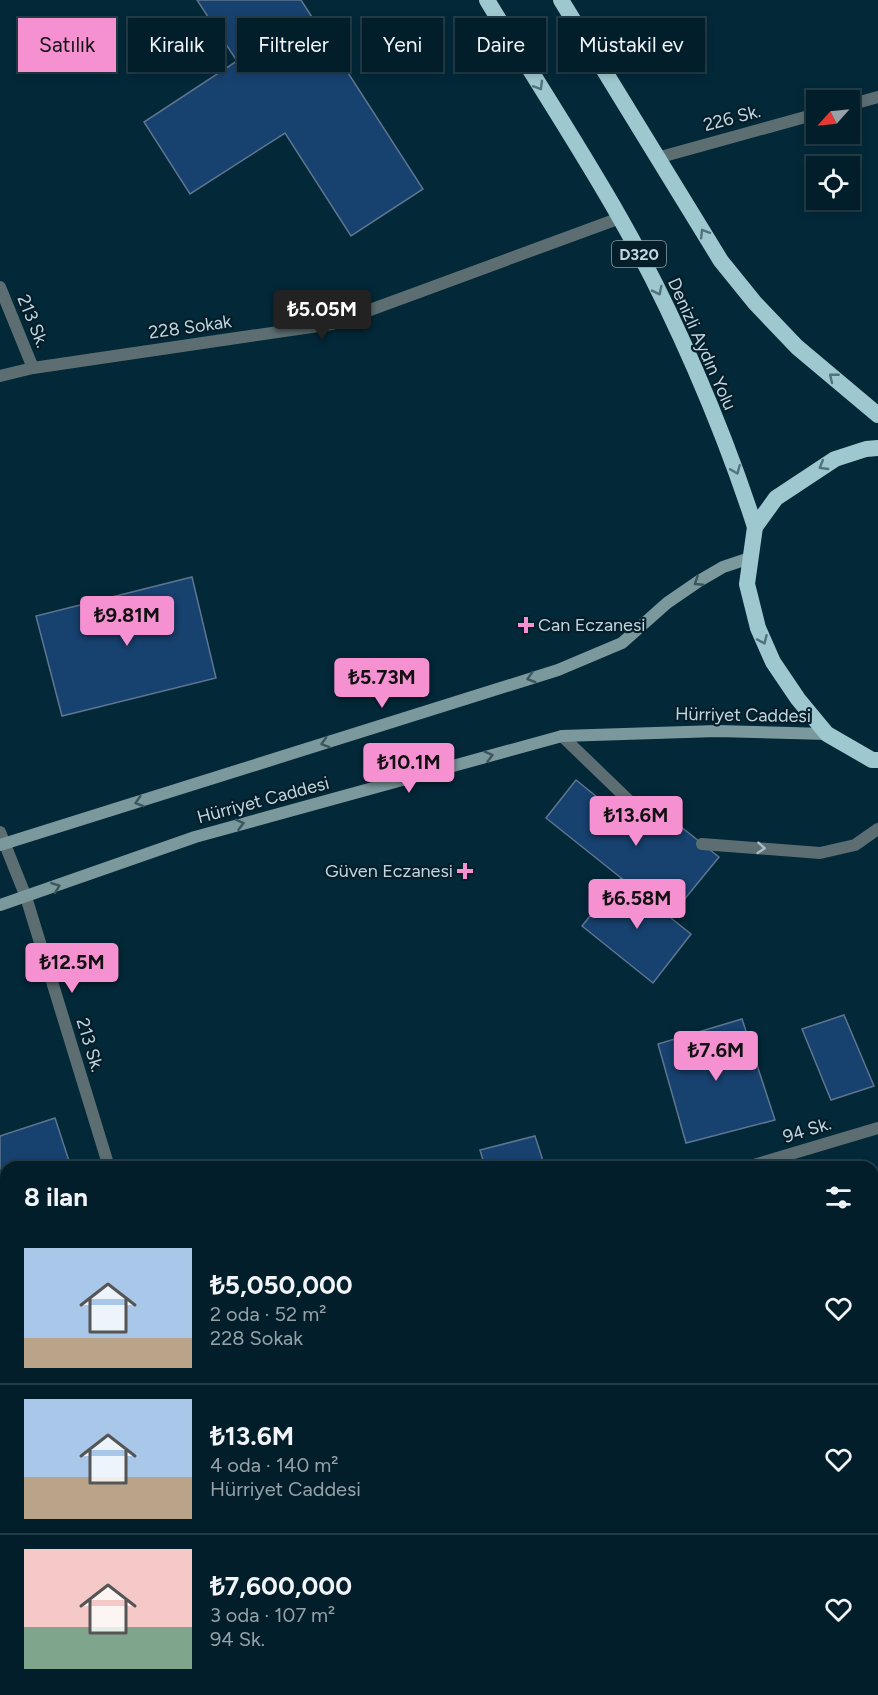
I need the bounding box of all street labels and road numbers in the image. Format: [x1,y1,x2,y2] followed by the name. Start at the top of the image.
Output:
[701,100,763,136] street label: 226 Sk.
[612,241,666,267] road number: D320
[663,274,741,414] street label: Denizli Aydın Yolu
[12,291,54,351] street label: 213 Sk.
[147,310,233,344] street label: 228 Sokak
[675,703,811,727] street label: Hürriyet Caddesi
[195,772,331,828] street label: Hürriyet Caddesi
[71,1015,109,1075] street label: 213 Sk.
[780,1112,834,1148] street label: 94 Sk.

